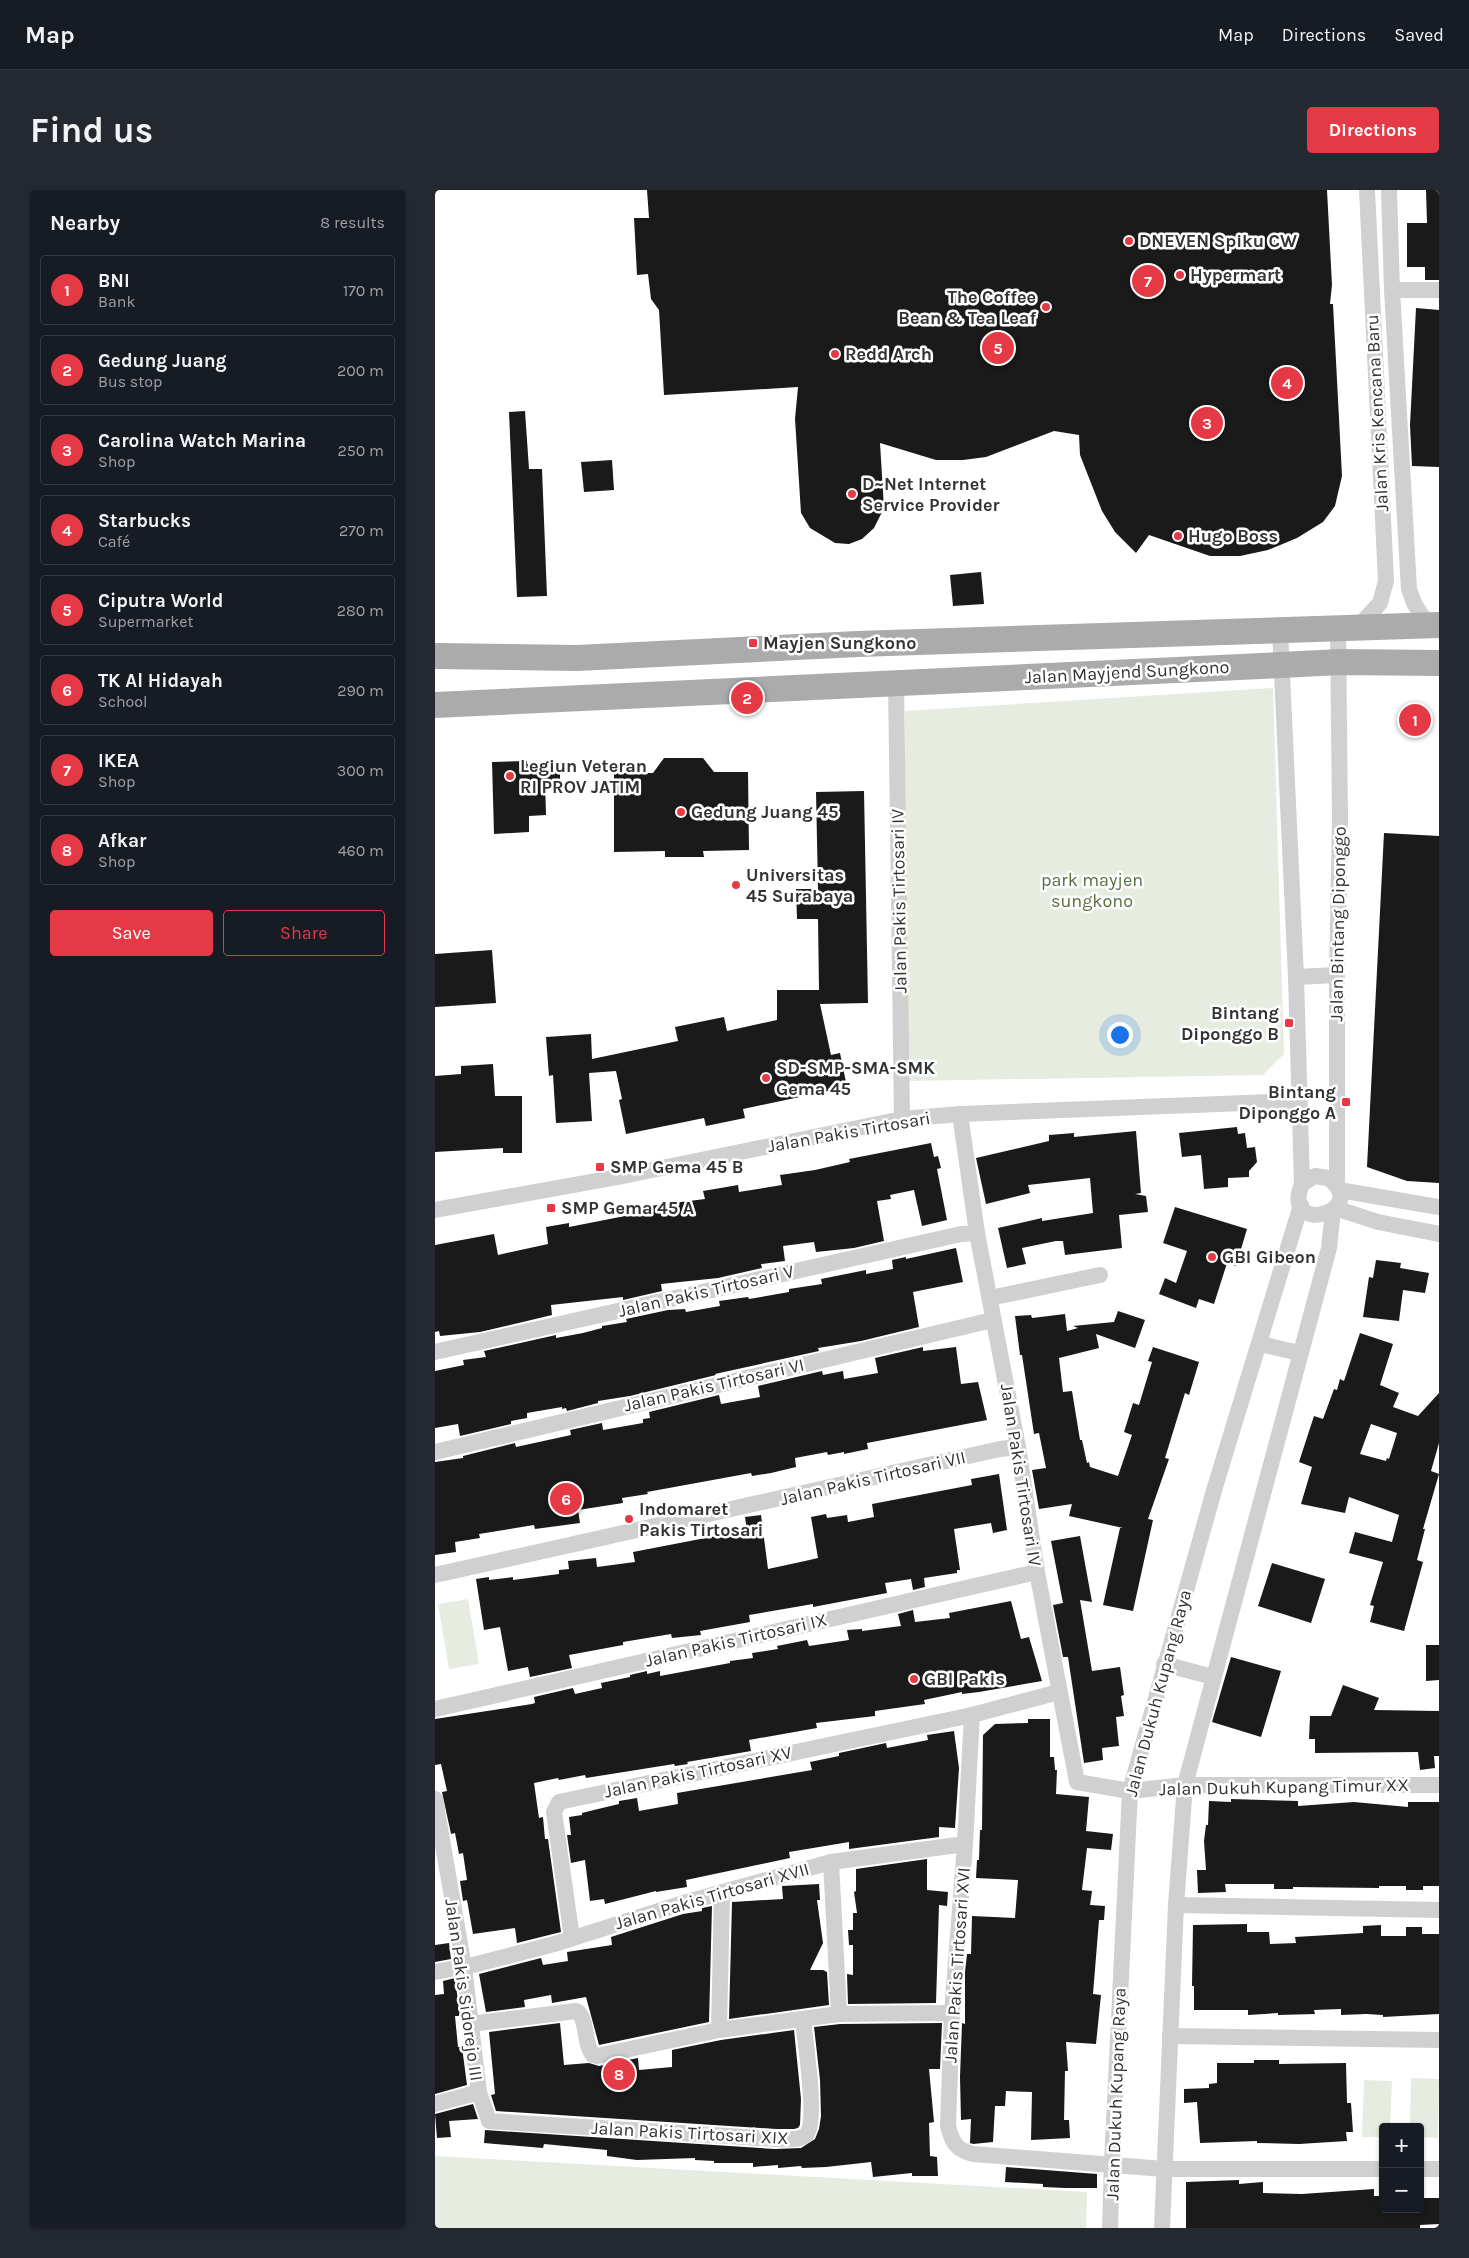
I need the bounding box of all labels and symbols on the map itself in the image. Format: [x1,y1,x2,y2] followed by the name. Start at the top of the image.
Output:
[1139,230,1297,252] place label: DNEVEN Spiku CW
[1123,235,1135,247] marker: DNEVEN Spiku CW
[1132,262,1164,300] pin: 7
[1190,264,1281,286] place label: Hypermart
[1174,269,1186,281] marker: Hypermart
[898,286,1036,329] place label: The Coffee Bean & Tea Leaf
[1040,301,1052,313] marker: The Coffee Bean & Tea Leaf
[1361,314,1393,512] street label: Jalan Kris Kencana Baru
[982,329,1014,367] pin: 5
[845,343,932,365] place label: Redd Arch
[829,348,841,360] marker: Redd Arch
[1271,364,1303,402] pin: 4
[1191,404,1223,442] pin: 3
[862,473,1000,516] place label: D~Net Internet Service Provider
[846,488,858,500] marker: D~Net Internet Service Provider
[1188,525,1278,547] place label: Hugo Boss
[1172,530,1184,542] marker: Hugo Boss
[763,632,916,654] place label: Mayjen Sungkono
[747,637,759,649] marker: Mayjen Sungkono
[1024,656,1230,688] street label: Jalan Mayjend Sungkono
[731,679,763,717] pin: 2
[1399,701,1431,739] pin: 1
[520,755,647,798] place label: Legiun Veteran RI PROV JATIM
[504,770,516,782] marker: Legiun Veteran RI PROV JATIM
[691,801,839,823] place label: Gedung Juang 45
[675,806,687,818] marker: Gedung Juang 45
[886,809,912,993] street label: Jalan Pakis Tirtosari IV
[1325,826,1351,1022] street label: Jalan Bintang Diponggo
[746,864,853,907] place label: Universitas 45 Surabaya
[1041,869,1143,912] park label: park mayjen sungkono
[730,879,742,891] marker: Universitas 45 Surabaya
[1181,1002,1280,1045] place label: Bintang Diponggo B
[1283,1017,1295,1029] marker: Bintang Diponggo B
[1107,1022,1133,1048] your location
[776,1057,935,1100] place label: SD-SMP-SMA-SMK Gema 45
[760,1072,772,1084] marker: SD-SMP-SMA-SMK Gema 45
[1238,1081,1337,1124] place label: Bintang Diponggo A
[1340,1096,1352,1108] marker: Bintang Diponggo A
[766,1107,932,1157] street label: Jalan Pakis Tirtosari
[610,1156,744,1178] place label: SMP Gema 45 B
[594,1161,606,1173] marker: SMP Gema 45 B
[561,1197,694,1219] place label: SMP Gema 45 A
[545,1202,557,1214] marker: SMP Gema 45 A
[1222,1246,1316,1268] place label: GBI Gibeon
[1206,1251,1218,1263] marker: GBI Gibeon
[616,1260,796,1322] street label: Jalan Pakis Tirtosari V
[622,1354,806,1416] street label: Jalan Pakis Tirtosari VI
[996,1382,1046,1568] street label: Jalan Pakis Tirtosari IV
[778,1446,968,1510] street label: Jalan Pakis Tirtosari VII
[550,1480,582,1518] pin: 6
[639,1498,763,1541] place label: Indomaret Pakis Tirtosari
[623,1513,635,1525] marker: Indomaret Pakis Tirtosari
[1120,1587,1196,1799] street label: Jalan Dukuh Kupang Raya
[643,1608,829,1672] street label: Jalan Pakis Tirtosari IX
[924,1668,1005,1690] place label: GBI Pakis
[908,1673,920,1685] marker: GBI Pakis
[602,1741,794,1803] street label: Jalan Pakis Tirtosari XV
[1159,1774,1409,1800] street label: Jalan Dukuh Kupang Timur XX
[612,1858,812,1934] street label: Jalan Pakis Tirtosari XVII
[939,1866,975,2064] street label: Jalan Pakis Tirtosari XVI
[440,1897,488,2083] street label: Jalan Pakis Sidorejo III
[1101,1987,1131,2201] street label: Jalan Dukuh Kupang Raya
[603,2055,635,2093] pin: 8
[591,2117,789,2149] street label: Jalan Pakis Tirtosari XIX

